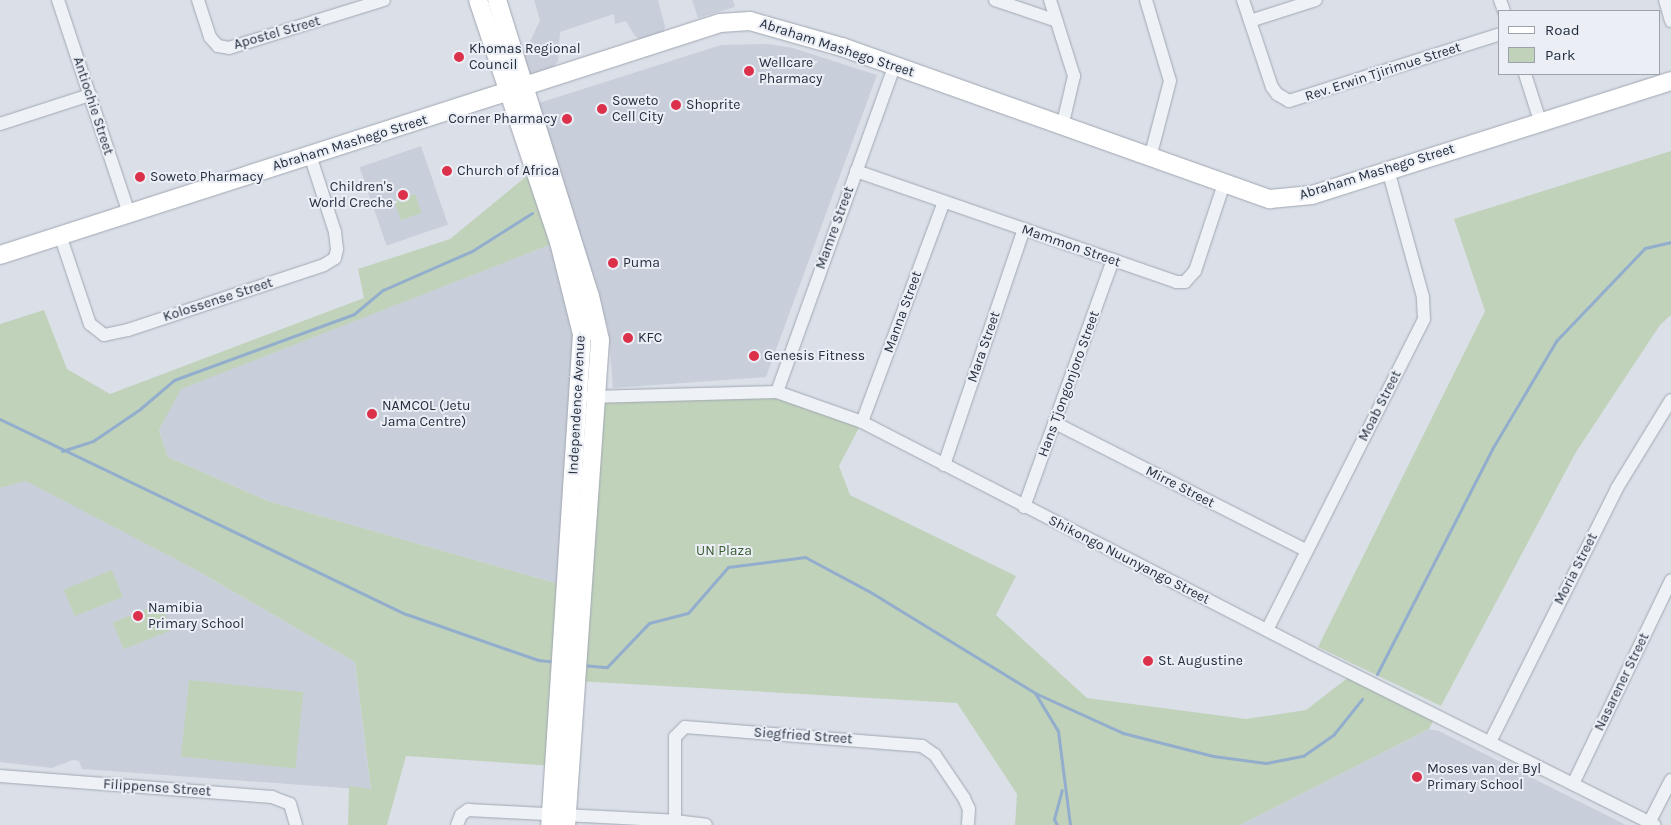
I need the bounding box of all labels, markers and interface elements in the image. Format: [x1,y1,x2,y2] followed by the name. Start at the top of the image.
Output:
[1498,10,1661,75] legend
[232,13,322,53] street label: Apostel Street
[758,15,916,81] street label: Abraham Mashego Street
[1545,21,1580,39] text: Road
[1303,39,1463,105] street label: Rev. Erwin Tjirimue Street
[469,41,581,74] place label: Khomas Regional Council
[1545,46,1575,64] text: Park
[453,51,465,63] marker: Khomas Regional Council
[69,55,117,157] street label: Antiochie Street
[759,55,823,88] place label: Wellcare Pharmacy
[743,65,755,77] marker: Wellcare Pharmacy
[612,93,663,125] place label: Soweto Cell City
[686,97,740,113] place label: Shoprite
[670,99,682,111] marker: Shoprite
[596,103,608,115] marker: Soweto Cell City
[270,111,430,175] street label: Abraham Mashego Street
[448,111,557,127] place label: Corner Pharmacy
[561,113,573,125] marker: Corner Pharmacy
[1297,140,1457,204] street label: Abraham Mashego Street
[457,163,559,179] place label: Church of Africa
[441,165,453,177] marker: Church of Africa
[150,169,263,185] place label: Soweto Pharmacy
[134,171,146,183] marker: Soweto Pharmacy
[309,179,393,212] place label: Children's World Creche
[812,184,858,272] street label: Mamre Street
[397,189,409,201] marker: Children's World Creche
[1019,221,1123,271] street label: Mammon Street
[623,255,660,271] place label: Puma
[607,257,619,269] marker: Puma
[880,269,926,355] street label: Manna Street
[161,274,275,326] street label: Kolossense Street
[964,309,1004,385] street label: Mara Street
[1035,309,1103,459] street label: Hans Tjongonjoro Street
[638,330,662,346] place label: KFC
[622,332,634,344] marker: KFC
[565,335,589,475] street label: Independence Avenue
[764,348,865,364] place label: Genesis Fitness
[748,350,760,362] marker: Genesis Fitness
[1355,368,1405,444] street label: Moab Street
[382,398,471,431] place label: NAMCOL (Jetu Jama Centre)
[366,408,378,420] marker: NAMCOL (Jetu Jama Centre)
[1143,462,1217,512] street label: Mirre Street
[1045,512,1213,608] street label: Shikongo Nuunyango Street
[1551,530,1601,608] street label: Moria Street
[696,543,752,559] park label: UN Plaza
[148,600,244,632] place label: Namibia Primary School
[132,610,144,622] marker: Namibia Primary School
[1591,630,1653,734] street label: Nasarener Street
[1158,653,1243,669] place label: St. Augustine
[1142,655,1154,667] marker: St. Augustine
[753,724,853,748] street label: Siegfried Street
[1427,761,1541,794] place label: Moses van der Byl Primary School
[1411,771,1423,783] marker: Moses van der Byl Primary School
[103,776,211,800] street label: Filippense Street

